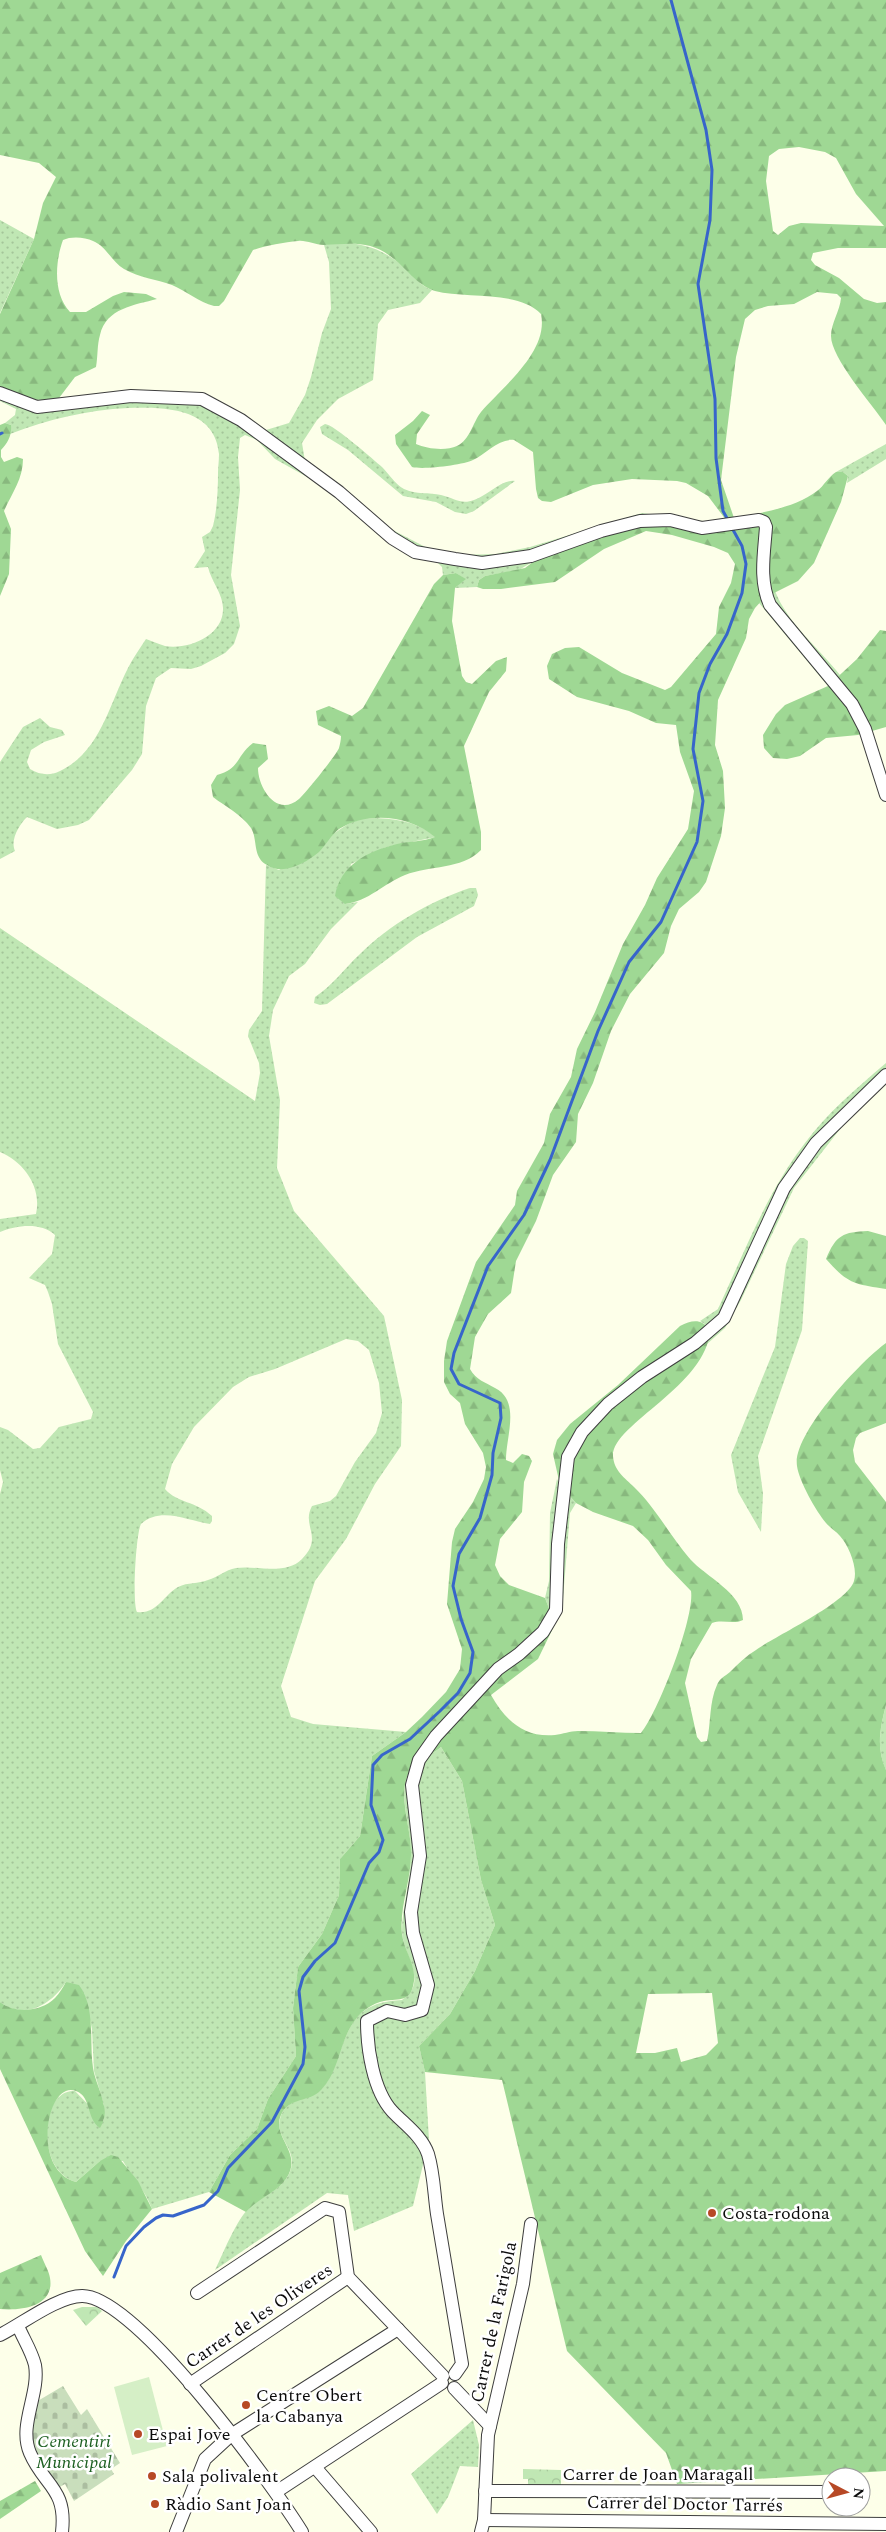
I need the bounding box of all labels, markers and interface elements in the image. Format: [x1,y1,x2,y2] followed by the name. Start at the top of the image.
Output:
[722,2200,830,2227] place label: Costa-rodona
[706,2207,718,2219] marker: Costa-rodona
[464,2239,524,2405] street label: Carrer de la Farigola
[180,2257,338,2375] street label: Carrer de les Oliveres
[256,2382,362,2430] place label: Centre Obert la Cabanya
[240,2399,252,2411] marker: Centre Obert la Cabanya
[148,2421,230,2448] place label: Espai Jove
[36,2428,112,2476] park label: Cementiri Municipal
[132,2428,144,2440] marker: Espai Jove
[562,2461,754,2488] street label: Carrer de Joan Maragall
[162,2463,278,2490] place label: Sala polivalent
[821,2467,871,2517] north arrow
[146,2470,158,2482] marker: Sala polivalent
[847,2487,869,2500] text: N
[587,2489,783,2519] street label: Carrer del Doctor Tarrés
[165,2491,292,2518] place label: Ràdio Sant Joan
[149,2498,161,2510] marker: Ràdio Sant Joan

